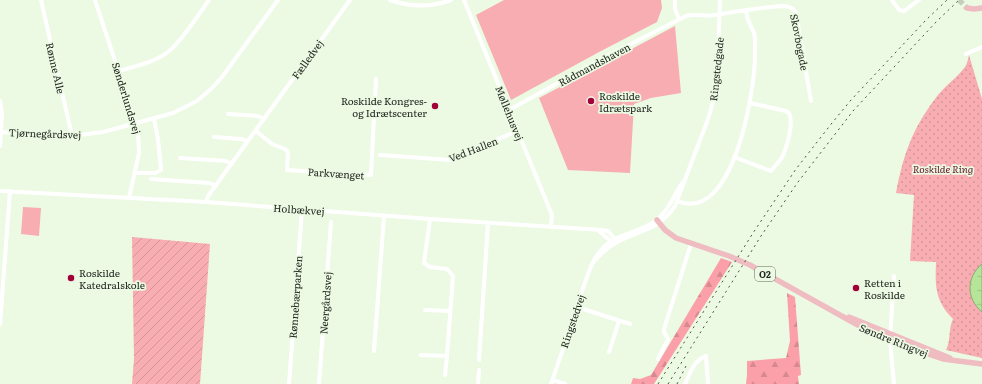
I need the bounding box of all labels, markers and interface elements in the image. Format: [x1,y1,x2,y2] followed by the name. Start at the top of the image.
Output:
[787,12,813,72] street label: Skovbogade
[288,36,326,82] street label: Fælledvej
[705,36,727,102] street label: Ringstedgade
[555,38,633,89] street label: Rådmandshaven
[43,41,69,95] street label: Rønne Alle
[109,60,145,136] street label: Sønderlundsvej
[492,83,528,143] street label: Møllehusvej
[599,88,653,115] place label: Roskilde Idrætspark
[341,93,427,120] place label: Roskilde Kongres- og Idrætscenter
[586,96,596,106] marker: Roskilde Idrætspark
[430,101,440,111] marker: Roskilde Kongres- og Idrætscenter
[8,124,82,142] street label: Tjørnegårdsvej
[446,133,500,165] street label: Ved Hallen
[913,161,973,176] park label: Roskilde Ring
[307,164,365,182] street label: Parkvænget
[273,200,325,218] street label: Holbækvej
[285,255,305,339] street label: Rønnebærparken
[79,265,145,292] place label: Roskilde Katedralskole
[755,267,775,281] road number: O2
[315,271,335,335] street label: Neergårdsvej
[66,273,76,283] marker: Roskilde Katedralskole
[864,275,905,302] place label: Retten i Roskilde
[851,283,861,293] marker: Retten i Roskilde
[556,292,588,350] street label: Ringstedvej
[857,319,931,361] street label: Søndre Ringvej

